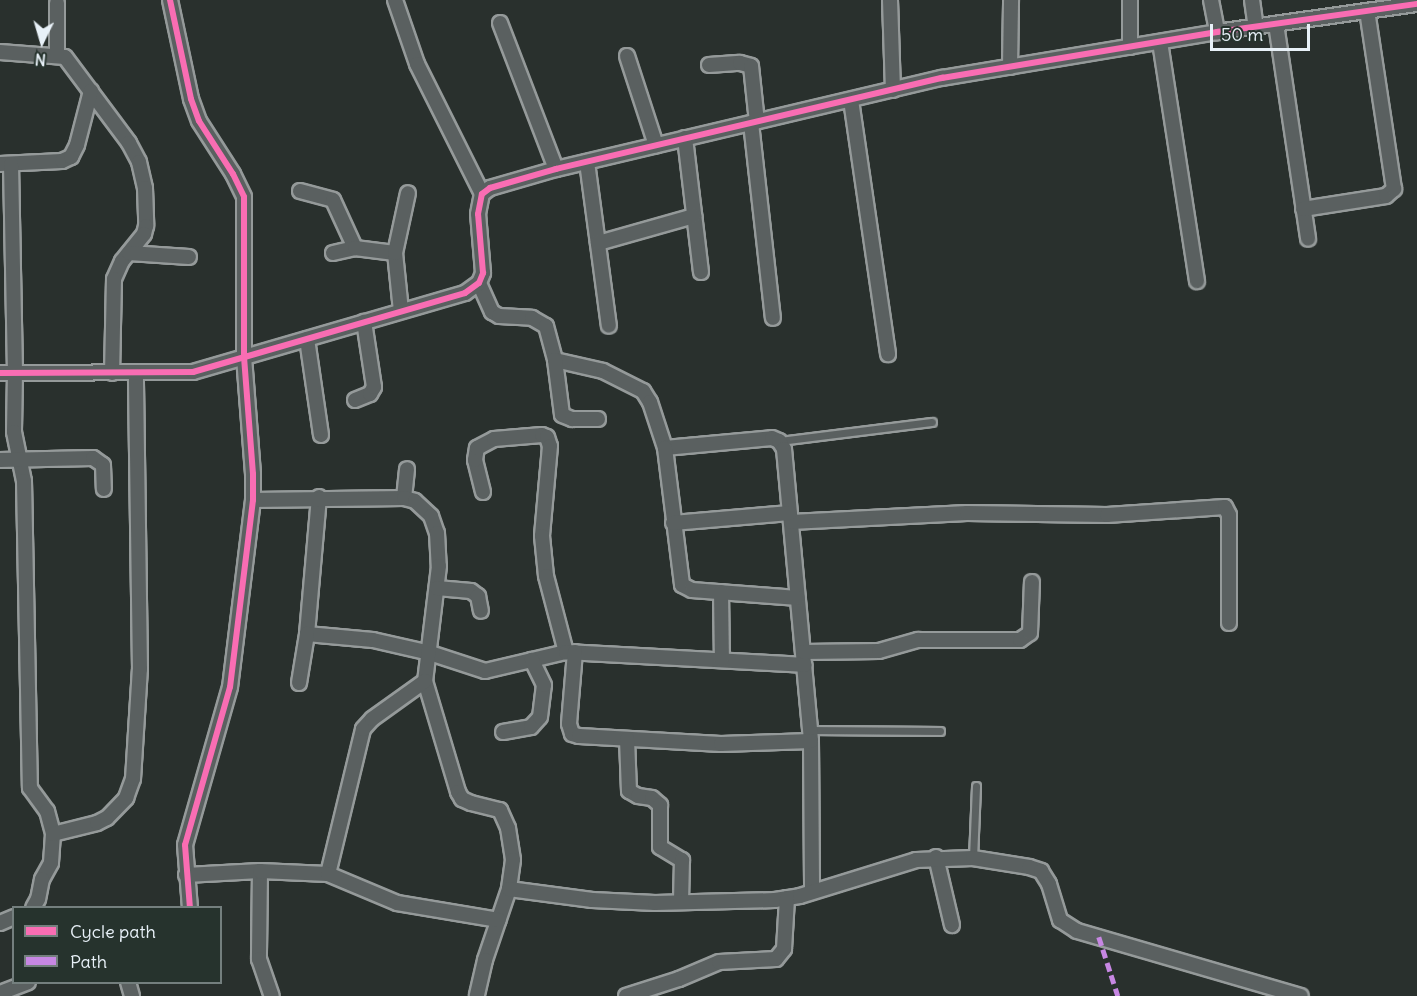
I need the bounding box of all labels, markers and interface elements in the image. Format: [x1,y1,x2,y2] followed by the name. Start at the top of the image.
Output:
[12,12,72,72] north arrow
[1213,12,1314,50] scale bar
[1221,23,1263,46] text: 50 m
[34,49,47,70] text: N
[12,906,222,984] legend
[70,920,156,943] text: Cycle path
[70,950,107,973] text: Path

